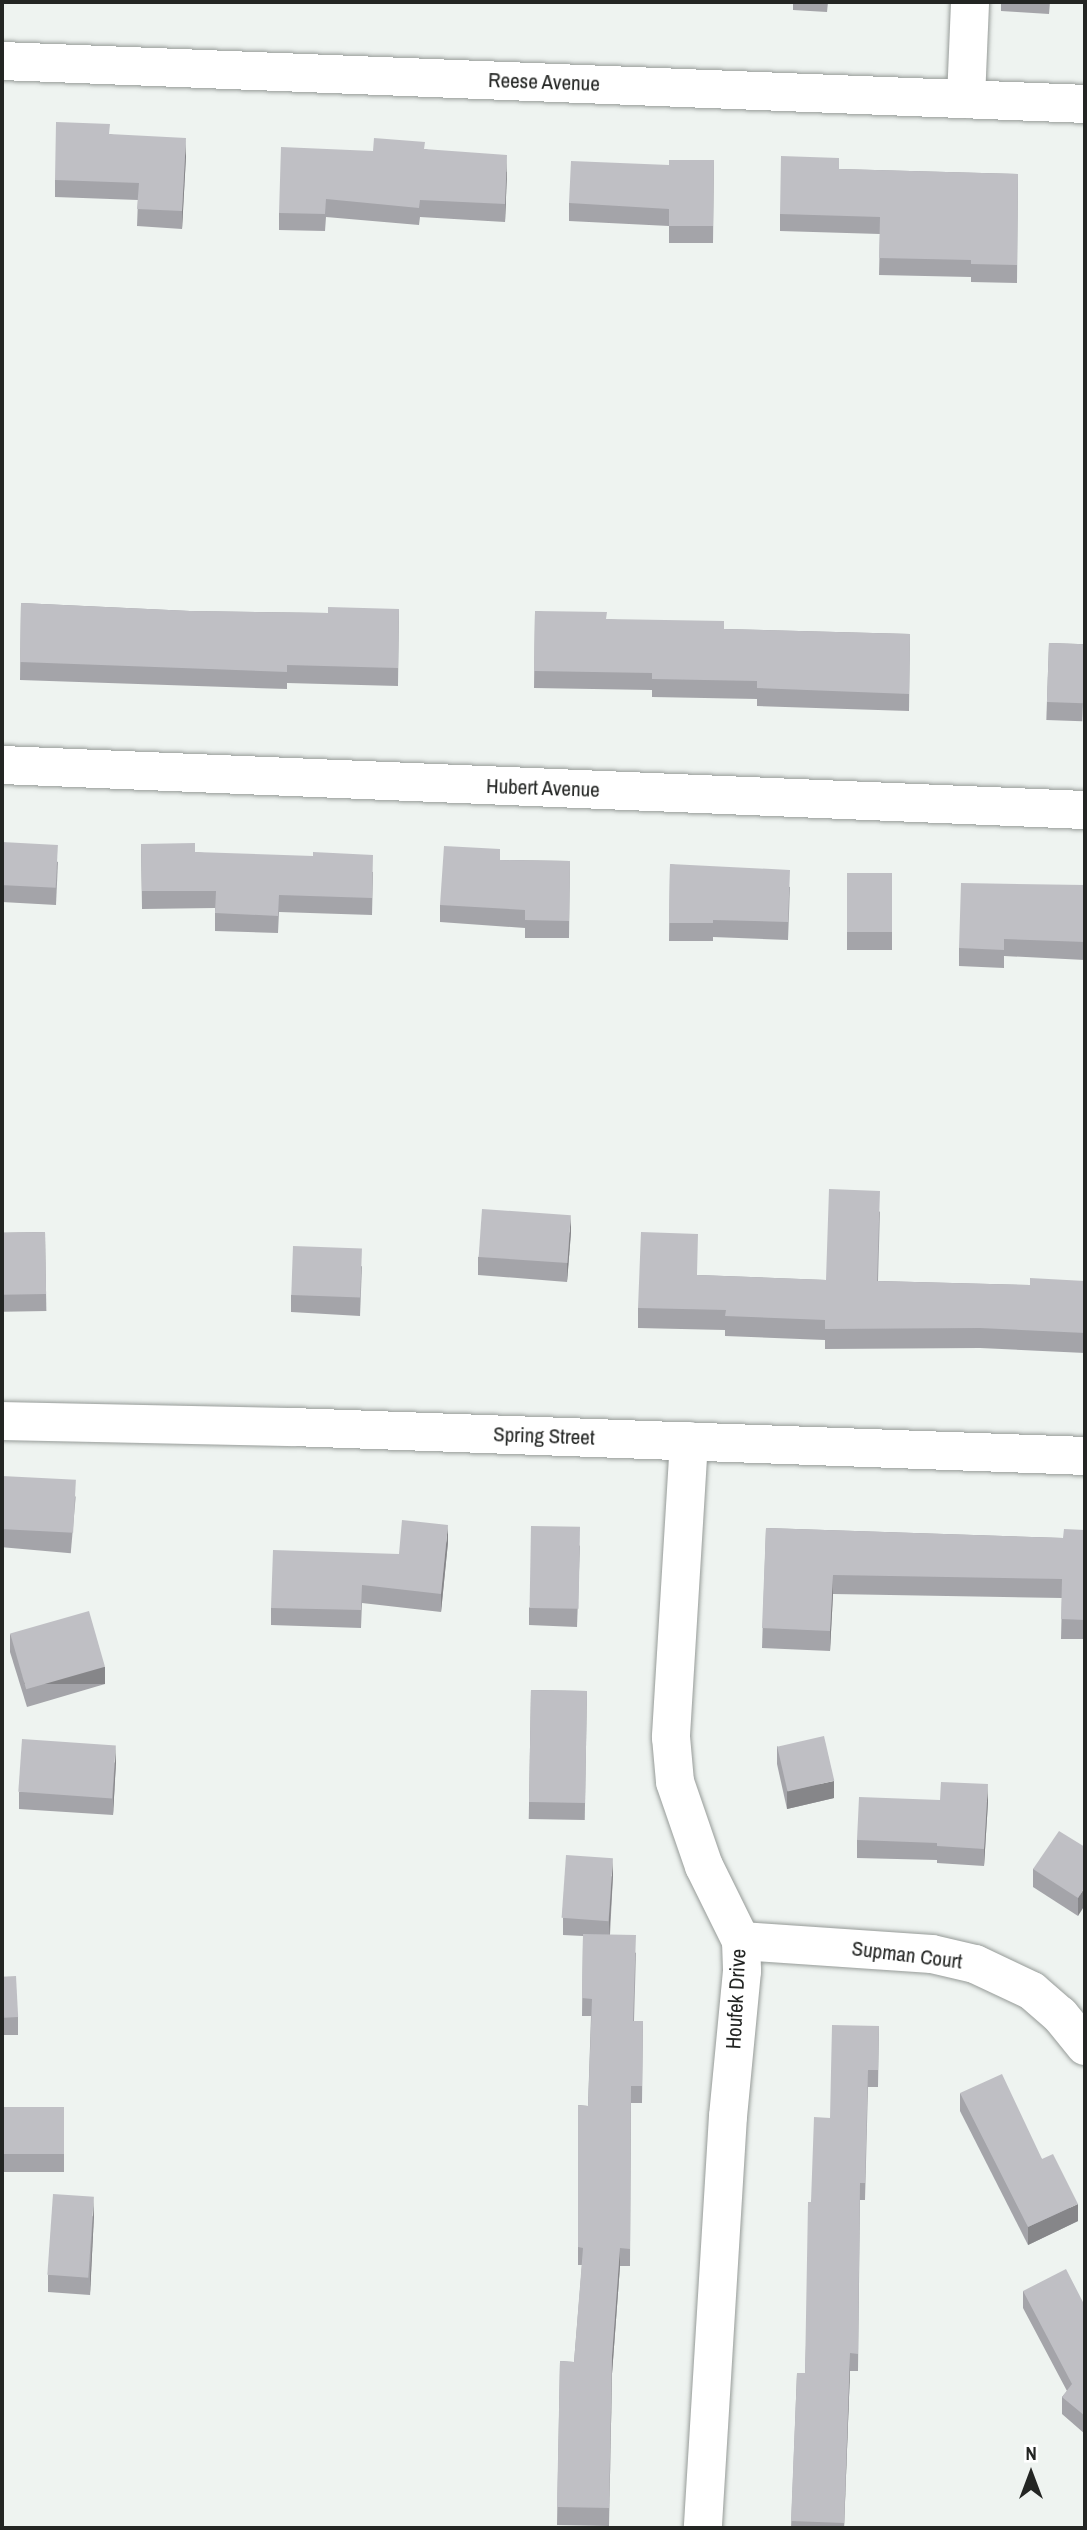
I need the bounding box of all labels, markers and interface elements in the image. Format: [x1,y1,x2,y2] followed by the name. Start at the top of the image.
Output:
[487,67,601,97] street label: Reese Avenue
[485,773,601,803] street label: Hubert Avenue
[493,1422,595,1450] street label: Spring Street
[850,1936,964,1974] street label: Supman Court
[721,1948,751,2050] street label: Houfek Drive
[996,2439,1066,2509] north arrow
[1025,2440,1037,2466] text: N

